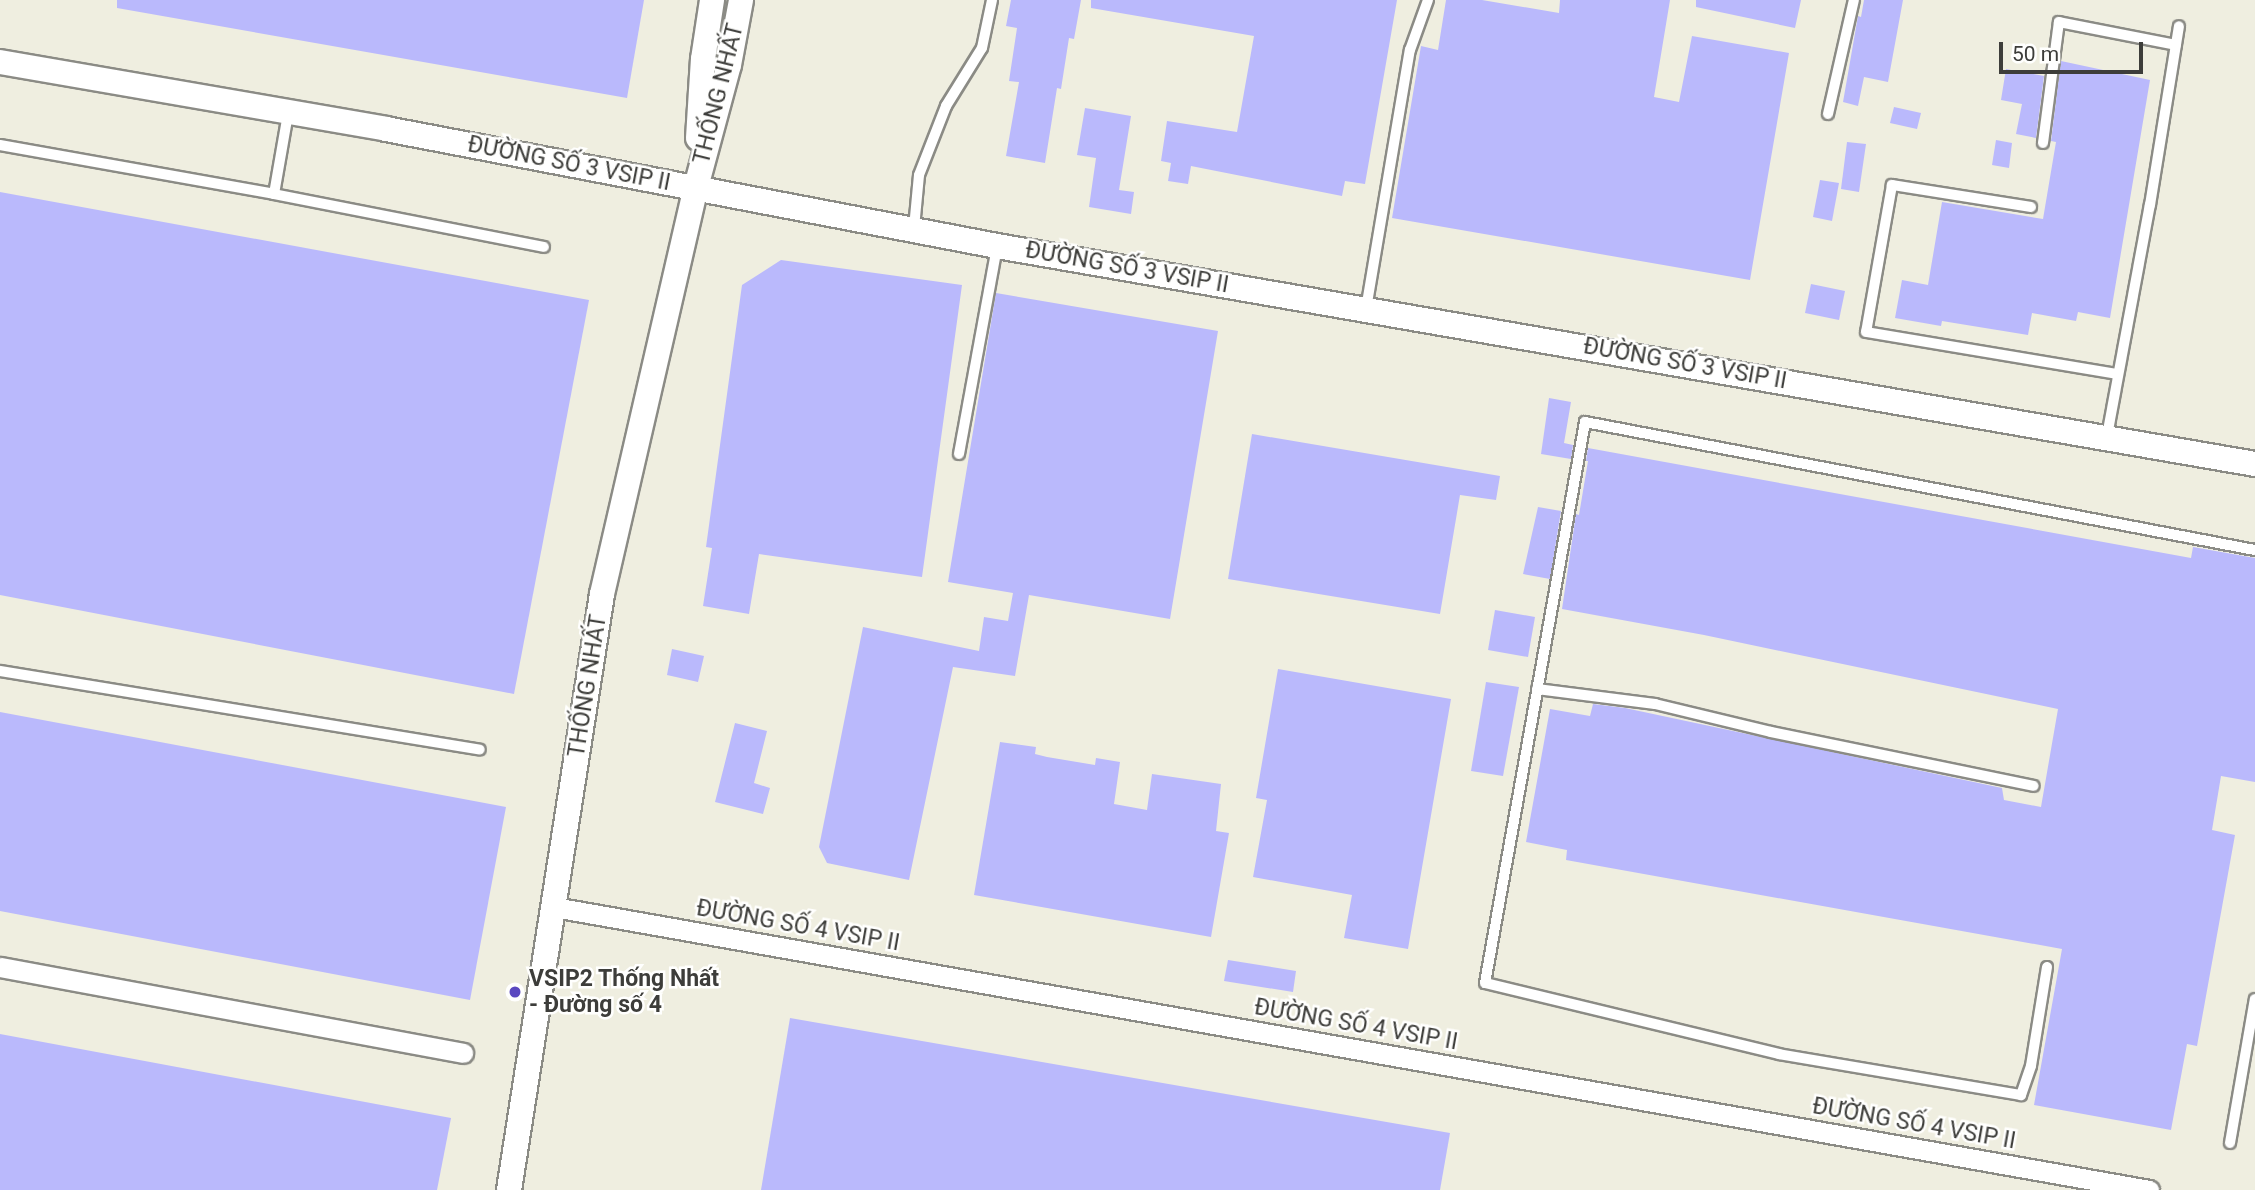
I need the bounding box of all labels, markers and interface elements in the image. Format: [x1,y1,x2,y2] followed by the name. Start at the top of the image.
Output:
[688,21,750,167] street label: THỐNG NHẤT
[2003,28,2146,72] scale bar
[2012,42,2059,66] text: 50 m
[465,131,673,197] street label: ĐƯỜNG SỐ 3 VSIP II
[1023,237,1231,299] street label: ĐƯỜNG SỐ 3 VSIP II
[1581,333,1789,395] street label: ĐƯỜNG SỐ 3 VSIP II
[563,613,613,759] street label: THỐNG NHẤT
[694,895,902,957] street label: ĐƯỜNG SỐ 4 VSIP II
[529,965,720,1019] place label: VSIP2 Thống Nhất - Đường số 4
[507,984,523,1000] marker: VSIP2 Thống Nhất - Đường số 4
[1252,994,1460,1056] street label: ĐƯỜNG SỐ 4 VSIP II
[1810,1093,2018,1155] street label: ĐƯỜNG SỐ 4 VSIP II

